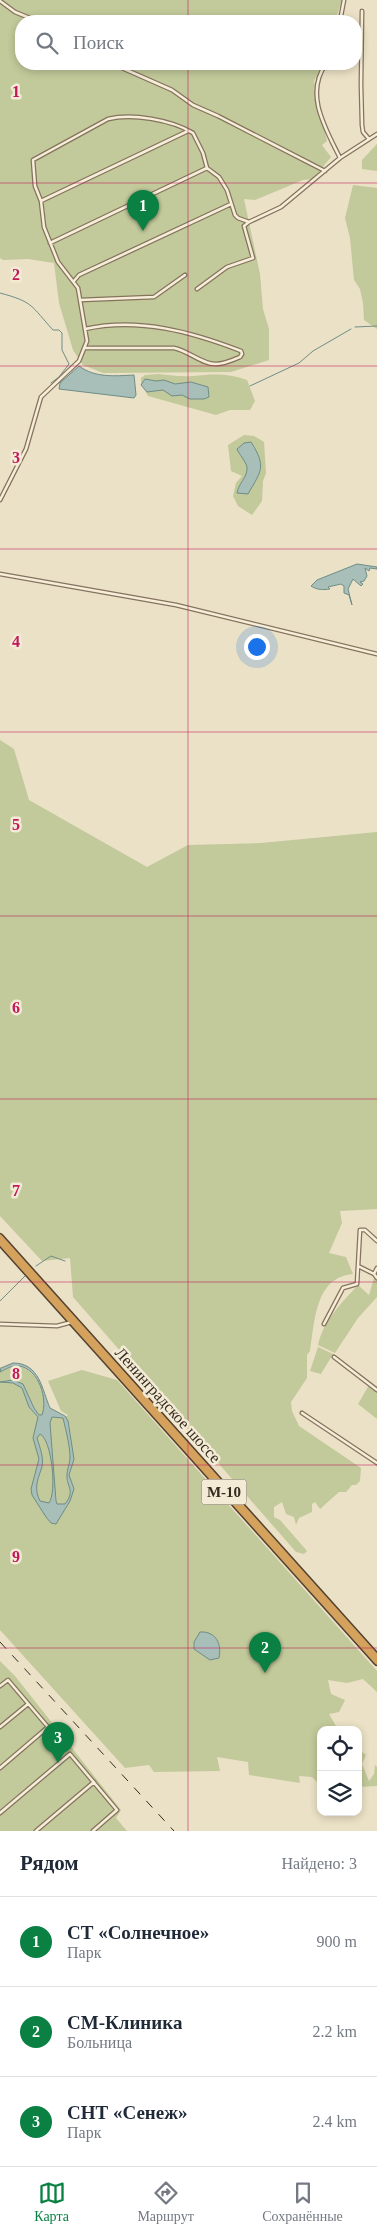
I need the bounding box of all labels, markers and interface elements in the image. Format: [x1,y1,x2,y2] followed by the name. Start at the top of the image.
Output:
[15,15,362,70] search box
[33,29,61,57] icon: search
[73,32,124,53] text: Поиск
[12,83,20,100] text: 1
[127,190,159,231] pin: 1
[12,266,20,283] text: 2
[12,449,20,466] text: 3
[12,633,20,650] text: 4
[244,634,270,660] your location
[12,816,20,833] text: 5
[12,999,20,1016] text: 6
[12,1182,20,1199] text: 7
[111,1344,224,1467] street label: Ленинградское шоссе
[12,1365,20,1382] text: 8
[202,1480,246,1504] road number: М-10
[12,1548,20,1565] text: 9
[249,1632,281,1673] pin: 2
[42,1722,74,1763] pin: 3
[317,1726,362,1816] map controls
[317,1726,362,1771] button: locate
[317,1771,362,1816] button: layers
[20,1851,79,1875] text: Рядом
[282,1855,357,1872] text: Найдено: 3
[67,1922,209,1943] text: СТ «Солнечное»
[32,1933,40,1950] text: 1
[317,1933,357,1950] text: 900 m
[67,1944,101,1961] text: Парк
[67,2012,182,2033] text: СМ-Клиника
[32,2023,40,2040] text: 2
[313,2023,357,2040] text: 2.2 km
[67,2034,132,2051] text: Больница
[67,2102,187,2123] text: СНТ «Сенеж»
[32,2113,40,2130] text: 3
[313,2113,357,2130] text: 2.4 km
[67,2124,101,2141] text: Парк
[34,2179,69,2225] tab: Карта
[137,2179,194,2225] tab: Маршрут
[262,2179,343,2225] tab: Сохранённые

